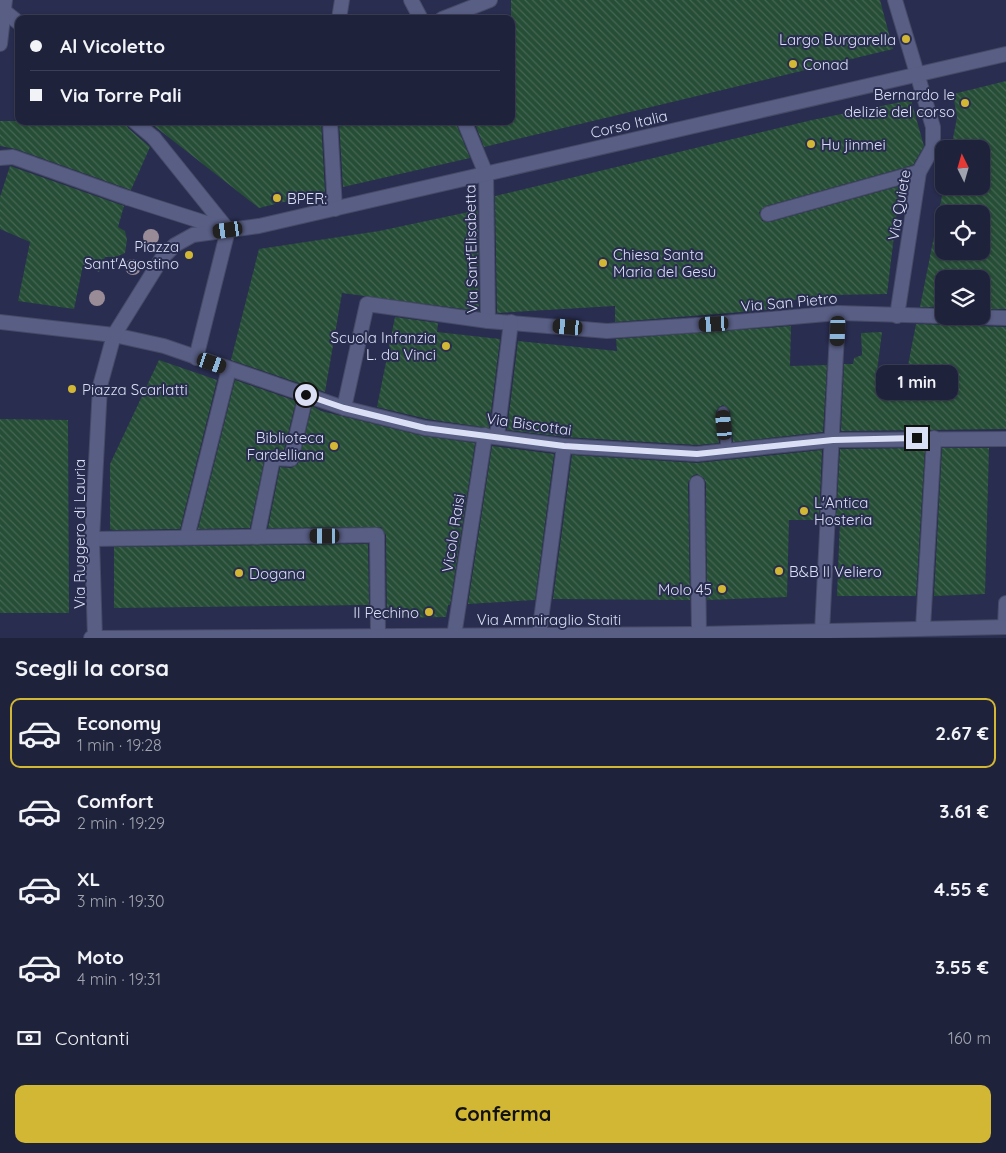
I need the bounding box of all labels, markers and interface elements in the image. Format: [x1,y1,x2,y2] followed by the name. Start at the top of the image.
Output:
[779,30,896,49] place label: Largo Burgarella
[900,33,912,45] marker: Largo Burgarella
[60,34,165,58] text: Al Vicoletto
[803,55,849,74] place label: Conad
[787,58,799,70] marker: Conad
[60,83,182,107] text: Via Torre Pali
[844,85,955,121] place label: Bernardo le delizie del corso
[959,97,971,109] marker: Bernardo le delizie del corso
[589,106,669,142] street label: Corso Italia
[821,135,886,154] place label: Hu jinmei
[805,138,817,150] marker: Hu jinmei
[935,140,990,195] north arrow
[935,140,990,325] map controls
[883,168,915,242] street label: Via Quiete
[460,184,482,314] street label: Via Sant'Elisabetta
[287,189,327,208] place label: BPER:
[271,192,283,204] marker: BPER:
[935,205,990,260] button: locate
[212,220,243,240] car
[84,237,179,273] place label: Piazza Sant'Agostino
[613,245,716,281] place label: Chiesa Santa Maria del Gesù
[183,249,195,261] marker: Piazza Sant'Agostino
[597,257,609,269] marker: Chiesa Santa Maria del Gesù
[935,270,990,325] button: layers
[740,288,838,316] street label: Via San Pietro
[698,316,729,332] car
[829,316,846,346] car
[552,318,583,336] car
[331,328,436,364] place label: Scuola Infanzia L. da Vinci
[440,340,452,352] marker: Scuola Infanzia L. da Vinci
[195,351,228,375] car
[876,366,958,400] callout: 1 min
[898,372,936,392] text: 1 min
[82,380,188,399] place label: Piazza Scarlatti
[66,383,78,395] marker: Piazza Scarlatti
[295,384,317,406] route start
[485,409,573,439] street label: Via Biscottai
[715,409,732,441] car
[906,427,928,449] route end
[247,428,324,464] place label: Biblioteca Fardelliana
[328,440,340,452] marker: Biblioteca Fardelliana
[70,459,89,609] street label: Via Ruggero di Lauria
[437,492,469,574] street label: Vicolo Raisi
[814,493,872,529] place label: L'Antica Hosteria
[798,505,810,517] marker: L'Antica Hosteria
[310,529,340,544] car
[789,562,882,581] place label: B&B Il Veliero
[249,564,305,583] place label: Dogana
[773,565,785,577] marker: B&B Il Veliero
[233,567,245,579] marker: Dogana
[658,580,712,599] place label: Molo 45
[716,583,728,595] marker: Molo 45
[353,603,419,622] place label: Il Pechino
[423,606,435,618] marker: Il Pechino
[477,610,621,629] street label: Via Ammiraglio Staiti
[15,654,169,682] text: Scegli la corsa
[17,711,62,756] icon: car
[77,711,161,735] text: Economy
[935,721,989,745] text: 2.67 €
[77,735,162,755] text: 1 min · 19:28
[17,789,62,834] icon: car
[77,789,154,813] text: Comfort
[939,799,989,823] text: 3.61 €
[77,813,165,833] text: 2 min · 19:29
[17,867,62,912] icon: car
[77,867,100,891] text: XL
[934,877,989,901] text: 4.55 €
[77,891,165,911] text: 3 min · 19:30
[17,945,62,990] icon: car
[77,945,124,969] text: Moto
[935,955,989,979] text: 3.55 €
[77,969,161,989] text: 4 min · 19:31
[15,1024,43,1052] icon: cash
[55,1026,129,1050] text: Contanti
[948,1028,991,1048] text: 160 m
[15,1085,991,1143] button: Conferma

